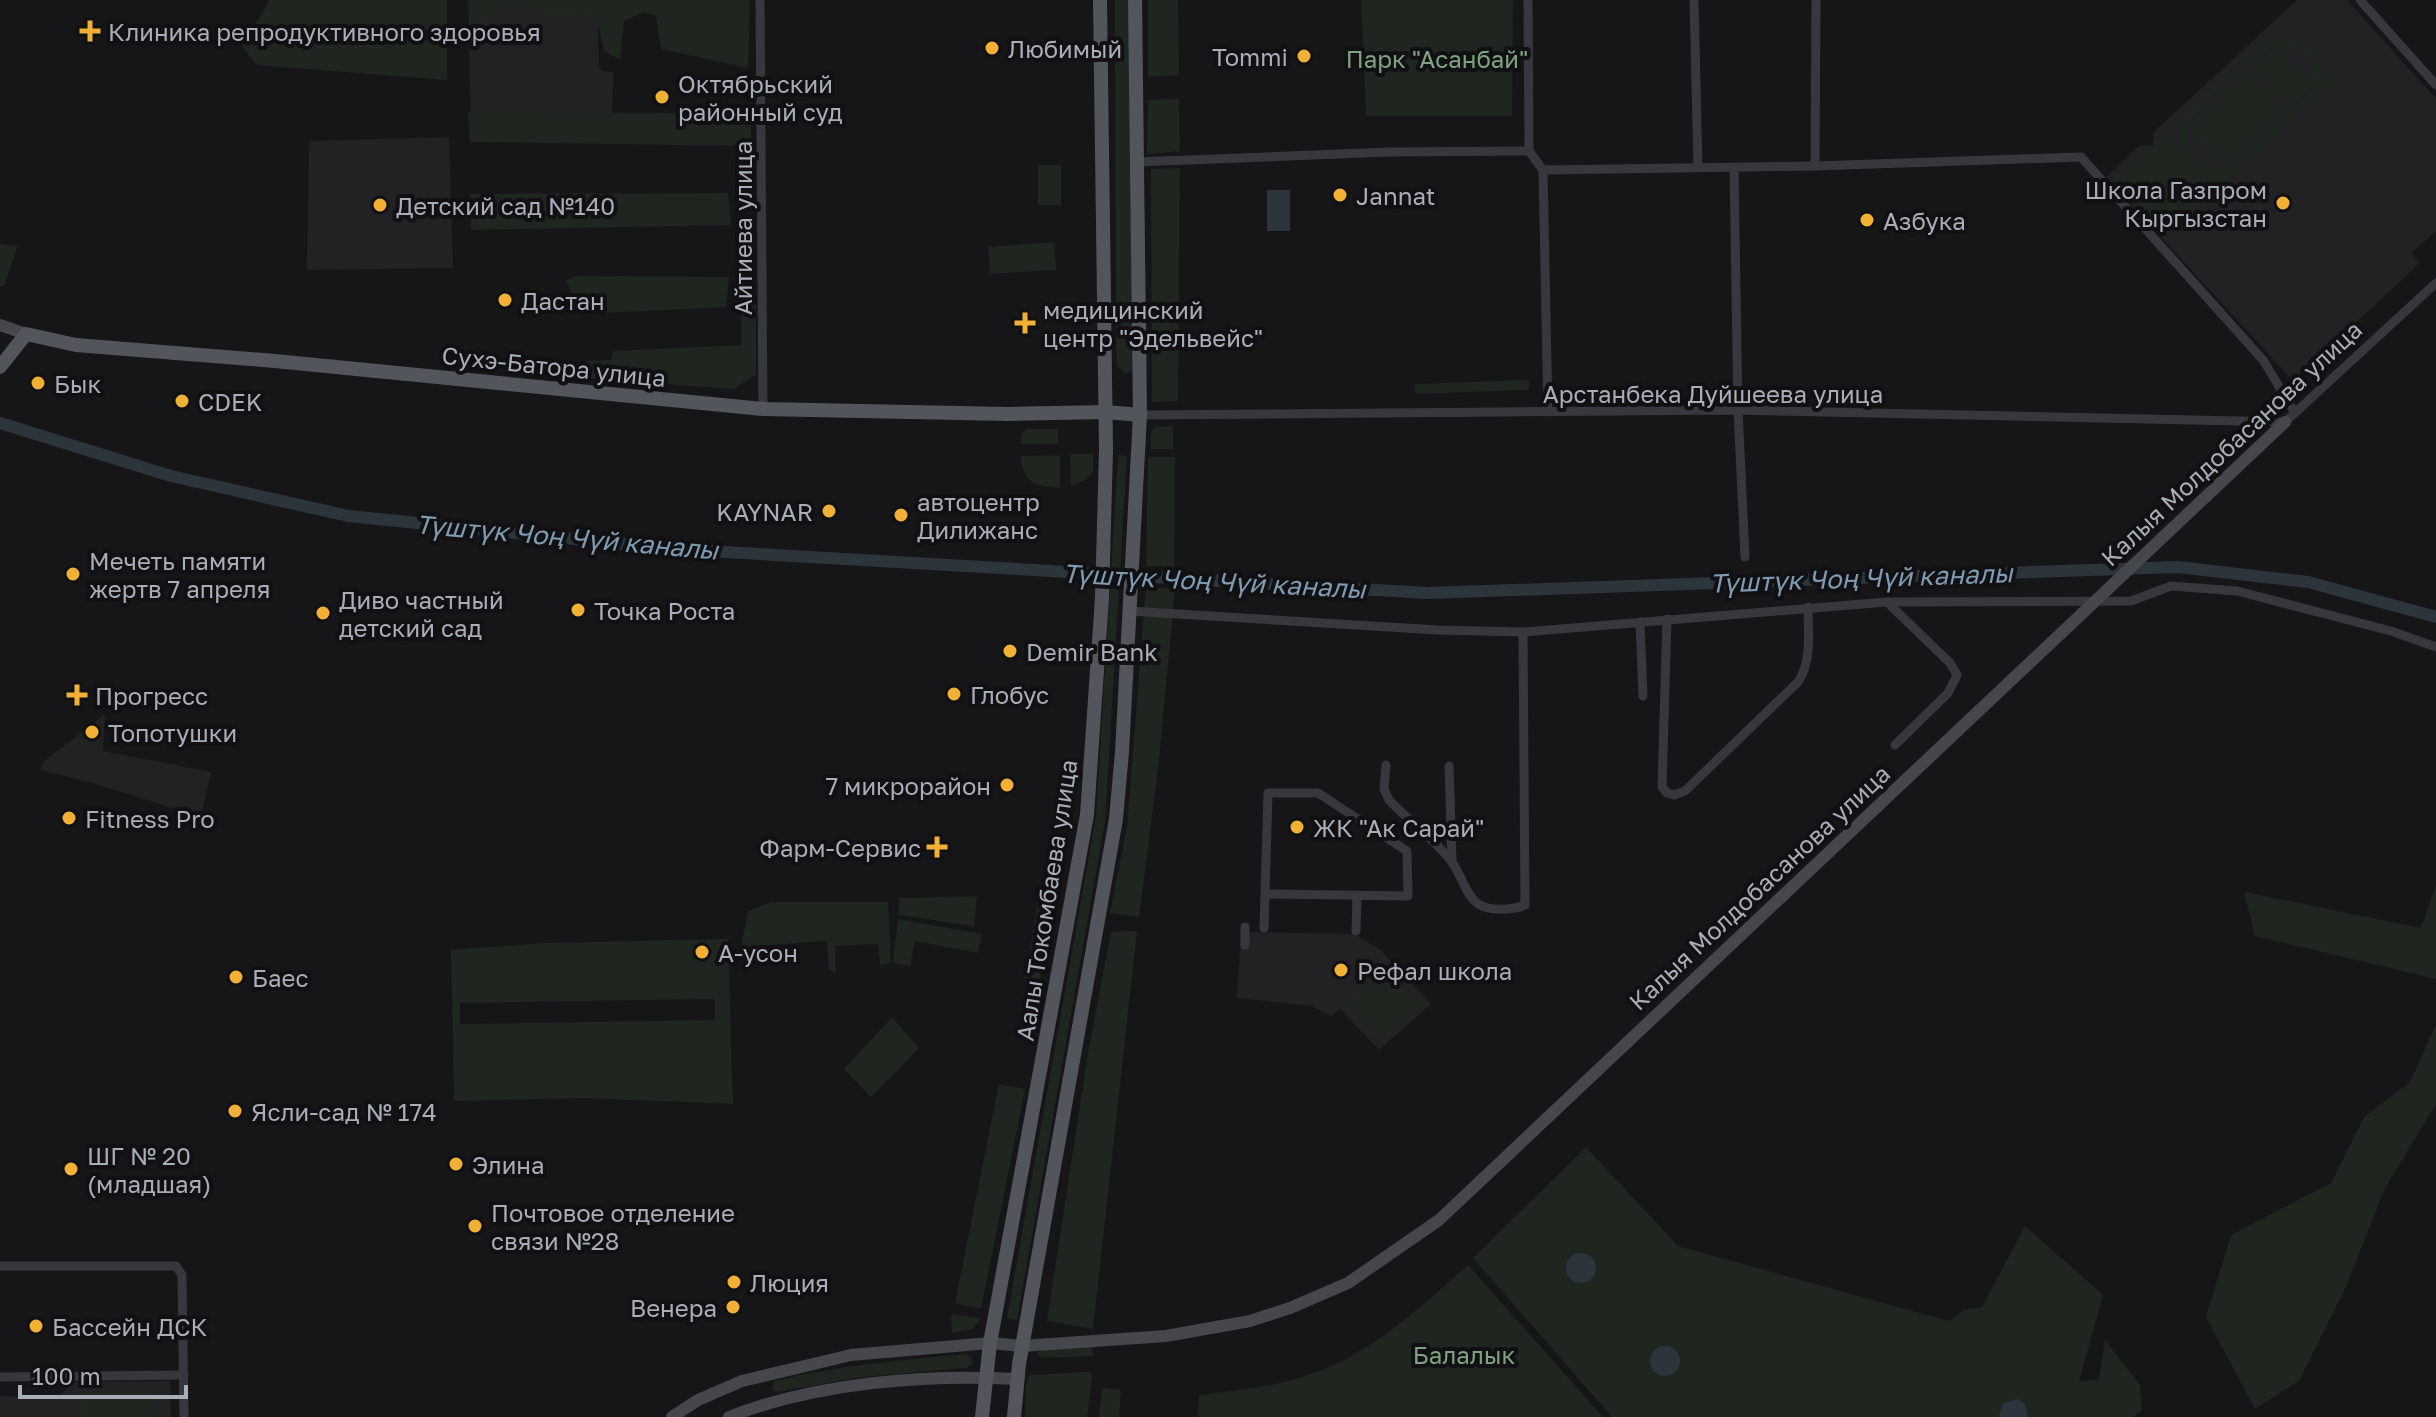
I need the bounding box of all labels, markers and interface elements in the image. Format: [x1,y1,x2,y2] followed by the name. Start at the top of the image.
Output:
[108,17,541,46] place label: Клиника репродуктивного здоровья
[79,20,101,42] marker: Клиника репродуктивного здоровья
[1008,34,1122,63] place label: Любимый
[983,39,1001,57] marker: Любимый
[1212,42,1288,71] place label: Tommi
[1346,44,1528,73] park label: Парк "Асанбай"
[1295,47,1313,65] marker: Tommi
[678,69,843,126] place label: Октябрьский районный суд
[653,88,671,106] marker: Октябрьский районный суд
[728,141,757,315] street label: Айтиева улица
[2085,175,2267,232] place label: Школа Газпром Кыргызстан
[1356,181,1435,210] place label: Jannat
[1331,186,1349,204] marker: Jannat
[396,191,615,220] place label: Детский сад №140
[2274,194,2292,212] marker: Школа Газпром Кыргызстан
[371,196,389,214] marker: Детский сад №140
[1883,206,1966,235] place label: Азбука
[1858,211,1876,229] marker: Азбука
[521,286,605,315] place label: Дастан
[496,291,514,309] marker: Дастан
[1043,295,1263,352] place label: медицинский центр "Эдельвейс"
[1014,312,1036,334] marker: медицинский центр "Эдельвейс"
[2095,314,2367,572] street label: Калыя Молдобасанова улица
[441,340,667,392] street label: Сухэ-Батора улица
[54,369,101,398] place label: Бык
[29,374,47,392] marker: Бык
[1543,379,1883,408] street label: Арстанбека Дуйшеева улица
[198,387,262,416] place label: CDEK
[173,392,191,410] marker: CDEK
[917,487,1040,544] place label: автоцентр Дилижанс
[716,497,813,526] place label: KAYNAR
[820,502,838,520] marker: KAYNAR
[892,506,910,524] marker: автоцентр Дилижанс
[415,508,721,566] water label: Түштүк Чоң Чүй каналы
[89,546,270,603] place label: Мечеть памяти жертв 7 апреля
[1709,557,2015,599] water label: Түштүк Чоң Чүй каналы
[1062,558,1368,605] water label: Түштүк Чоң Чүй каналы
[64,565,82,583] marker: Мечеть памяти жертв 7 апреля
[339,585,504,642] place label: Диво частный детский сад
[594,596,735,625] place label: Точка Роста
[569,601,587,619] marker: Точка Роста
[314,604,332,622] marker: Диво частный детский сад
[1026,637,1158,666] place label: Demir Bank
[1001,642,1019,660] marker: Demir Bank
[970,680,1049,709] place label: Глобус
[95,681,208,710] place label: Прогресс
[66,684,88,706] marker: Прогресс
[945,685,963,703] marker: Глобус
[108,718,237,747] place label: Топотушки
[83,723,101,741] marker: Топотушки
[1009,757,1083,1043] street label: Аалы Токомбаева улица
[1623,758,1895,1016] street label: Калыя Молдобасанова улица
[825,771,991,800] place label: 7 микрорайон
[998,776,1016,794] marker: 7 микрорайон
[85,804,215,833] place label: Fitness Pro
[60,809,78,827] marker: Fitness Pro
[1313,813,1484,842] place label: ЖК "Ак Сарай"
[1288,818,1306,836] marker: ЖК "Ак Сарай"
[759,833,921,862] place label: Фарм-Сервис
[928,838,946,856] marker: Фарм-Сервис
[718,938,798,967] place label: А-усон
[693,943,711,961] marker: А-усон
[1357,956,1512,985] place label: Рефал школа
[1332,961,1350,979] marker: Рефал школа
[252,963,309,992] place label: Баес
[227,968,245,986] marker: Баес
[251,1097,437,1126] place label: Ясли-сад № 174
[226,1102,244,1120] marker: Ясли-сад № 174
[87,1141,211,1198] place label: ШГ № 20 (младшая)
[472,1150,544,1179] place label: Элина
[447,1155,465,1173] marker: Элина
[62,1160,80,1178] marker: ШГ № 20 (младшая)
[491,1198,735,1255] place label: Почтовое отделение связи №28
[466,1217,484,1235] marker: Почтовое отделение связи №28
[750,1268,829,1297] place label: Люция
[725,1273,743,1291] marker: Люция
[630,1293,717,1322] place label: Венера
[724,1298,742,1316] marker: Венера
[52,1312,207,1341] place label: Бассейн ДСК
[27,1317,45,1335] marker: Бассейн ДСК
[1413,1340,1515,1369] park label: Балалык
[20,1349,186,1399] scale bar
[32,1361,101,1390] text: 100 m

